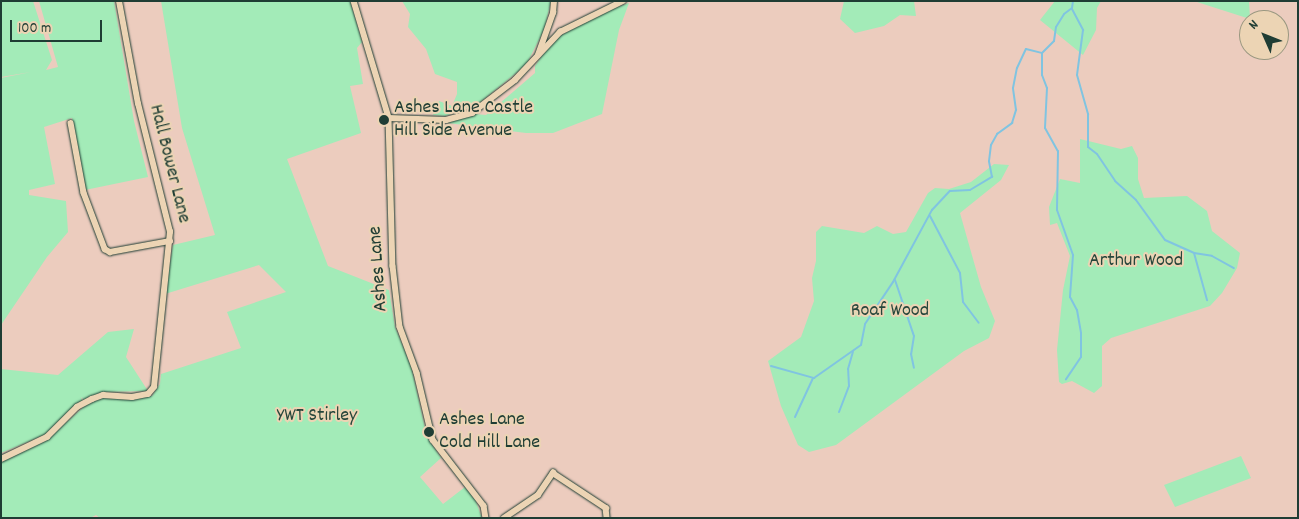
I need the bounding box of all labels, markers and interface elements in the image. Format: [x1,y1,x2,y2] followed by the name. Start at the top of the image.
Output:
[12,10,105,42] scale bar
[1239,10,1289,60] north arrow
[1244,16,1264,35] text: N
[18,18,51,40] text: 100 m
[394,96,533,143] place label: Ashes Lane Castle Hill Side Avenue
[143,102,195,226] street label: Hall Bower Lane
[378,114,390,126] marker: Ashes Lane Castle Hill Side Avenue
[364,225,394,313] street label: Ashes Lane
[1089,249,1183,273] park label: Arthur Wood
[851,299,929,323] park label: Roaf Wood
[277,404,357,428] park label: YWT Stirley
[439,409,540,456] place label: Ashes Lane Cold Hill Lane
[423,426,435,438] marker: Ashes Lane Cold Hill Lane

